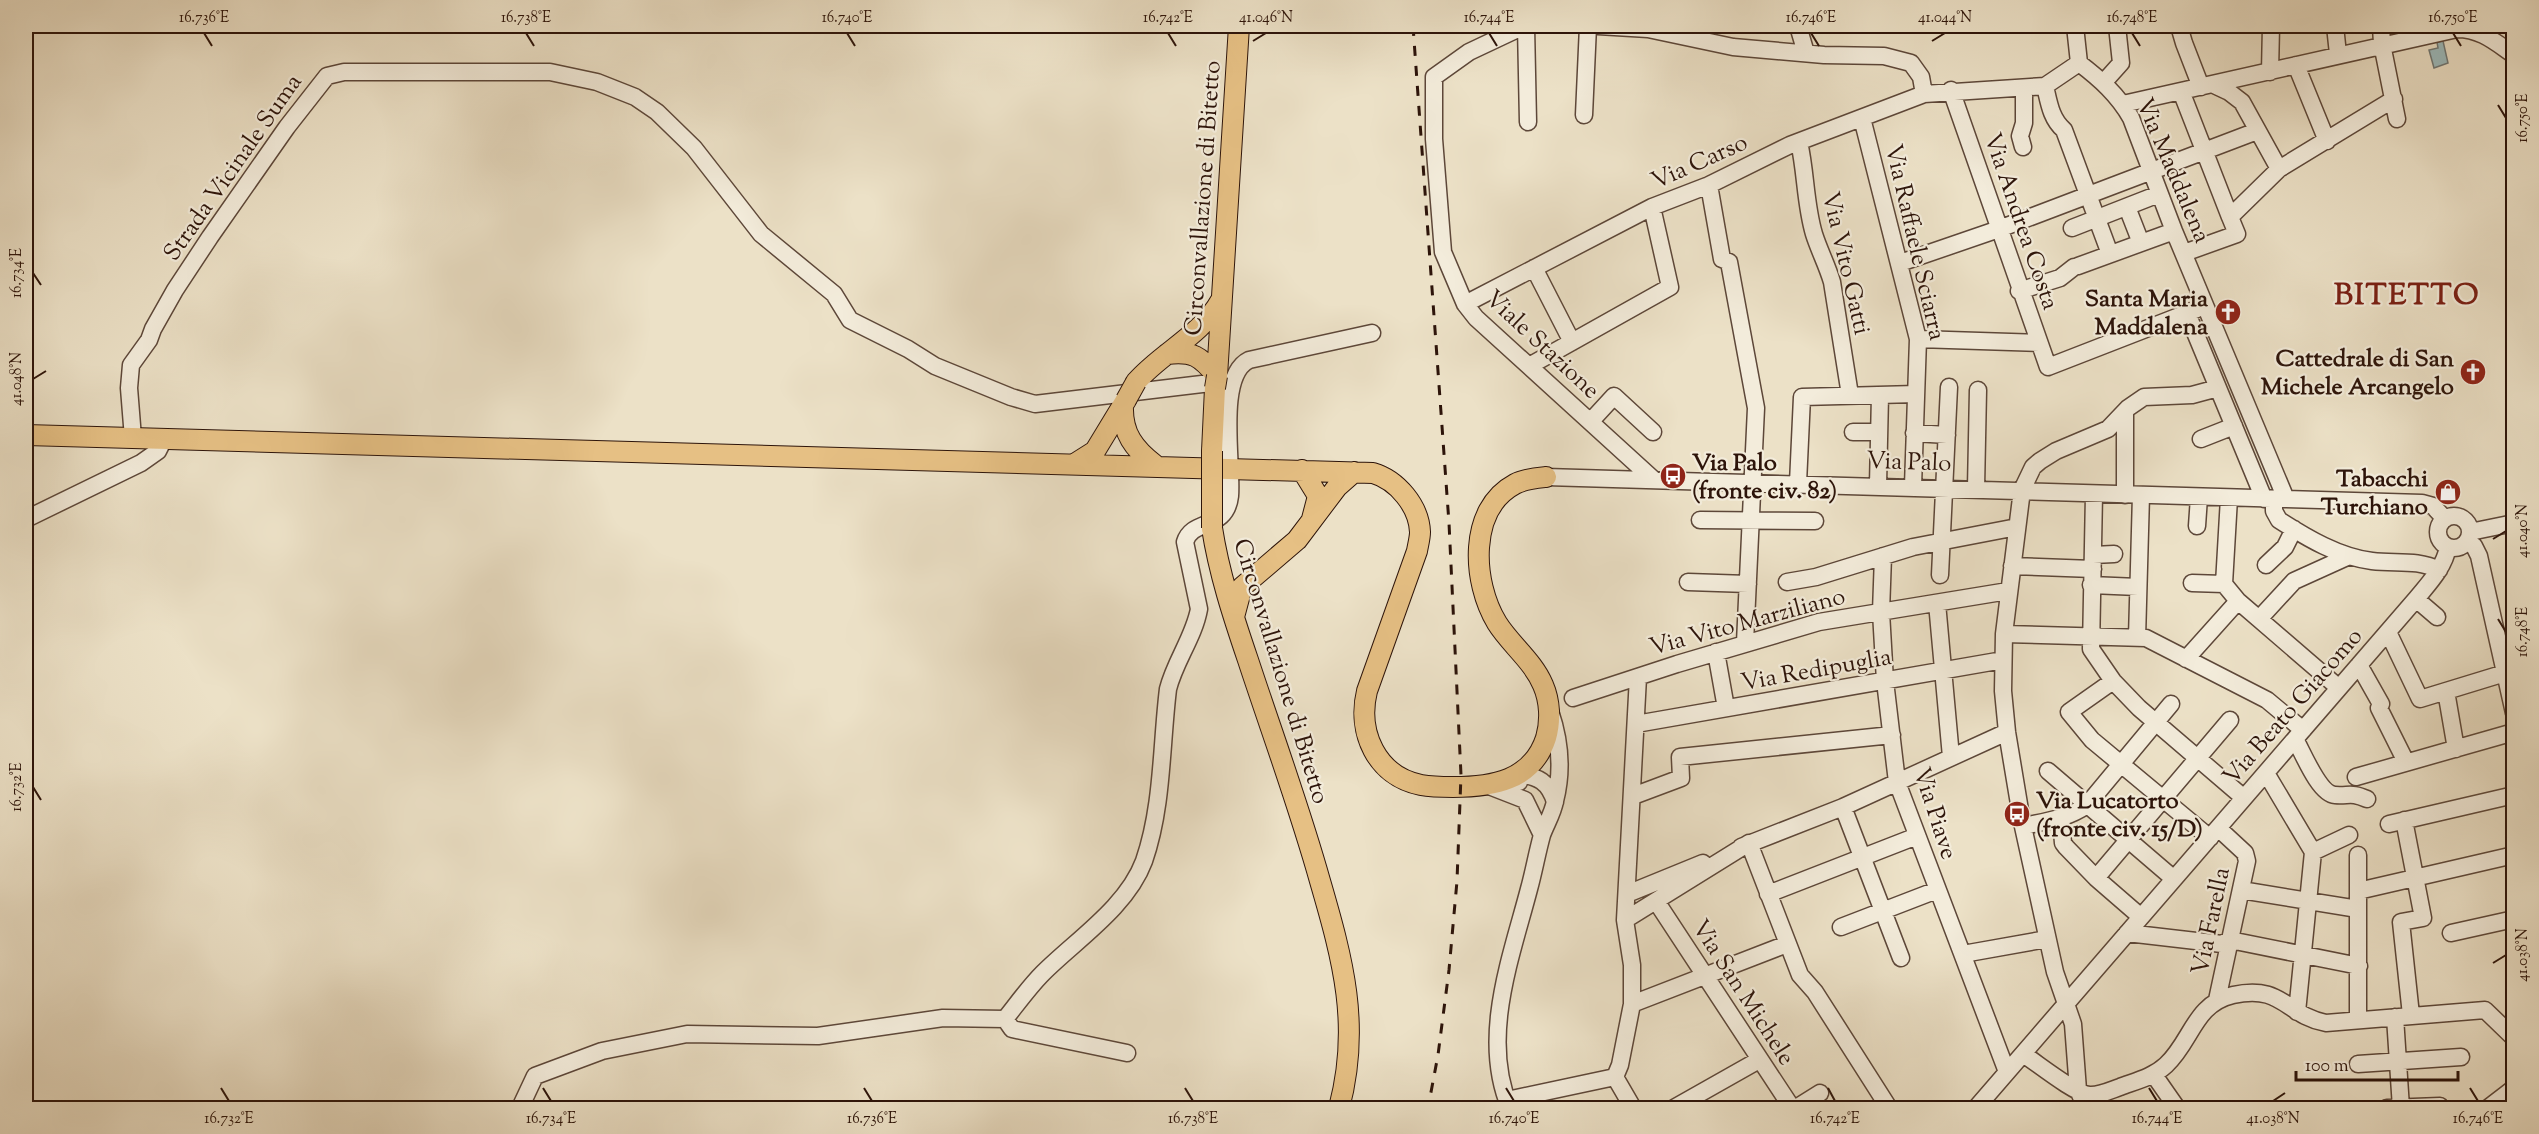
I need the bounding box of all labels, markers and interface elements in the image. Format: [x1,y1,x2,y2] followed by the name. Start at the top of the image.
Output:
[179,8,229,29] text: 16.736°E
[501,8,551,29] text: 16.738°E
[822,8,872,29] text: 16.740°E
[1143,8,1193,29] text: 16.742°E
[1239,8,1293,29] text: 41.046°N
[1464,8,1514,29] text: 16.744°E
[1786,8,1836,29] text: 16.746°E
[1918,8,1972,29] text: 41.044°N
[2107,8,2157,29] text: 16.748°E
[2428,8,2478,29] text: 16.750°E
[1177,60,1231,337] street label: Circonvallazione di Bitetto
[156,68,311,269] street label: Strada Vicinale Suma
[2126,93,2218,249] street label: Via Maddalena
[2513,93,2534,143] text: 16.750°E
[1646,127,1753,199] street label: Via Carso
[1974,129,2066,314] street label: Via Andrea Costa
[1875,141,1953,344] street label: Via Raffaele Sciarra
[1812,189,1878,338] street label: Via Vito Gatti
[7,248,28,298] text: 16.734°E
[2334,275,2480,318] district label: BITETTO
[1477,283,1607,408] street label: Viale Stazione
[2085,283,2209,345] place label: Santa Maria Maddalena
[2213,297,2243,327] church icon: Santa Maria Maddalena
[2261,343,2455,405] place label: Cattedrale di San Michele Arcangelo
[7,352,28,406] text: 41.048°N
[2458,357,2488,387] church icon: Cattedrale di San Michele Arcangelo
[1866,445,1952,481] street label: Via Palo
[1692,447,1837,509] place label: Via Palo (fronte civ. 82)
[1658,461,1688,491] bus stop icon: Via Palo (fronte civ. 82)
[2321,463,2428,525] place label: Tabacchi Turchiano
[2433,477,2463,507] shop icon: Tabacchi Turchiano
[2513,504,2534,558] text: 41.040°N
[1224,535,1337,808] street label: Circonvallazione di Bitetto
[1646,580,1849,665] street label: Via Vito Marziliano
[2513,607,2534,657] text: 16.748°E
[2216,621,2371,793] street label: Via Beato Giacomo
[1738,641,1894,701] street label: Via Redipuglia
[7,762,28,812] text: 16.732°E
[1903,763,1965,864] street label: Via Piave
[2036,785,2203,847] place label: Via Lucatorto (fronte civ. 15/D)
[2002,799,2032,829] bus stop icon: Via Lucatorto (fronte civ. 15/D)
[2184,865,2240,978] street label: Via Farella
[1682,914,1802,1073] street label: Via San Michele
[2513,928,2534,982] text: 41.038°N
[2296,1044,2458,1082] scale bar
[2305,1054,2349,1080] text: 100 m
[204,1109,254,1130] text: 16.732°E
[526,1109,576,1130] text: 16.734°E
[847,1109,897,1130] text: 16.736°E
[1168,1109,1218,1130] text: 16.738°E
[1489,1109,1539,1130] text: 16.740°E
[1810,1109,1860,1130] text: 16.742°E
[2132,1109,2182,1130] text: 16.744°E
[2246,1109,2300,1130] text: 41.038°N
[2453,1109,2503,1130] text: 16.746°E

